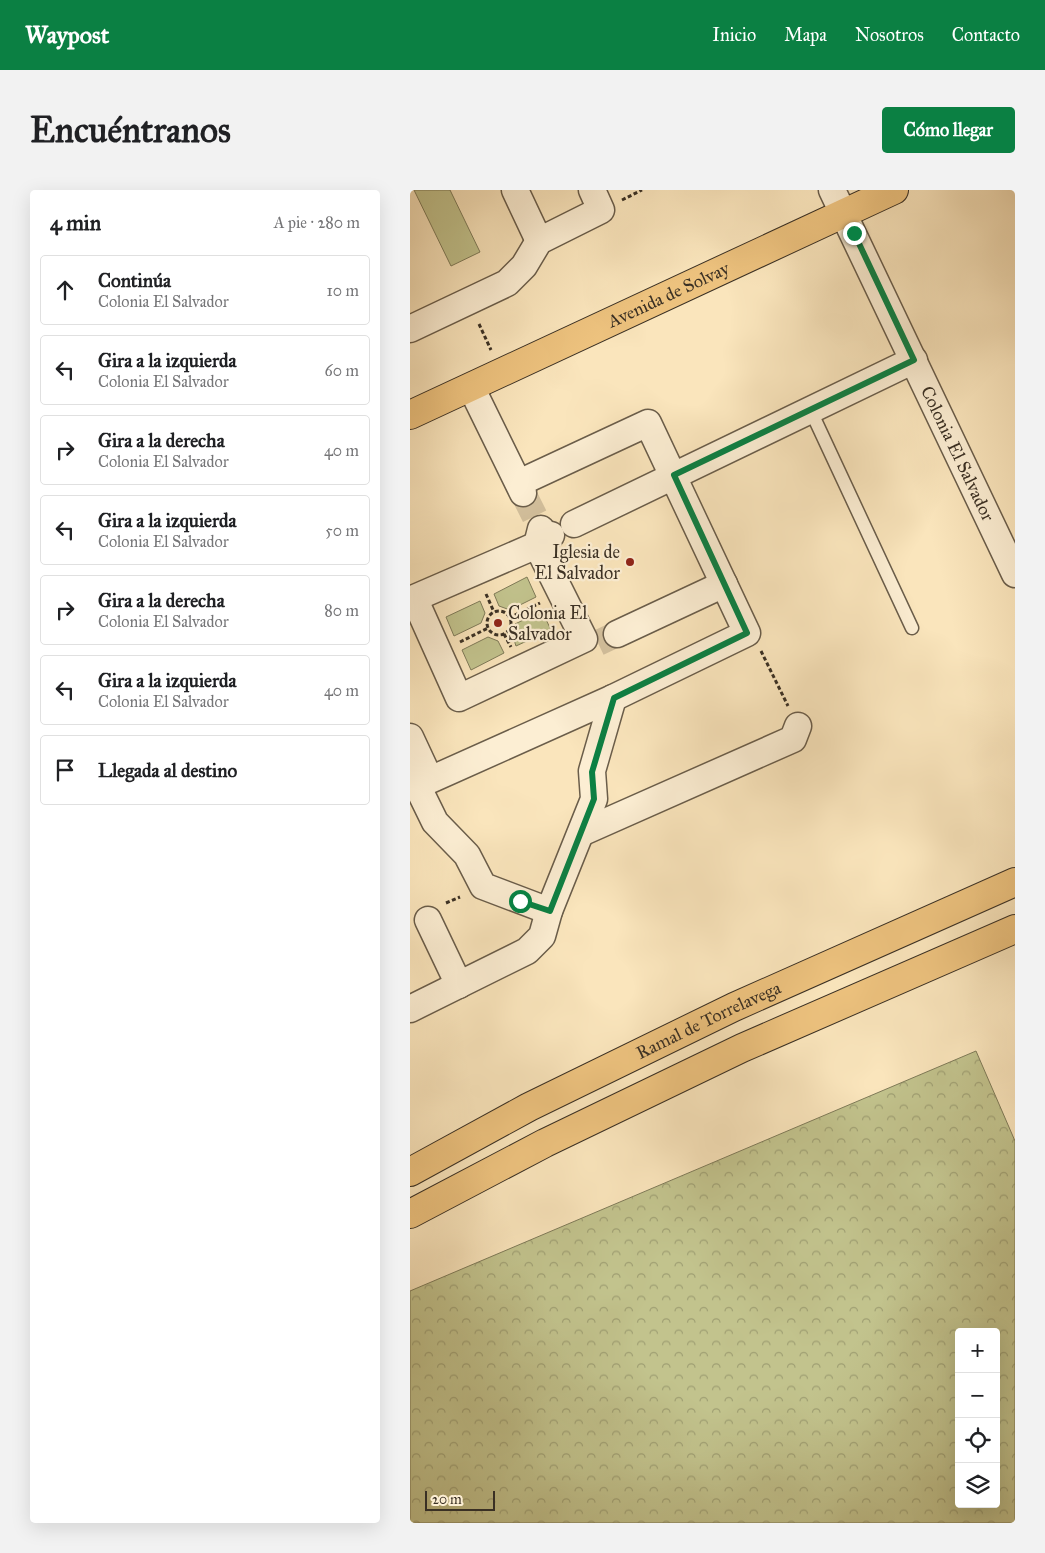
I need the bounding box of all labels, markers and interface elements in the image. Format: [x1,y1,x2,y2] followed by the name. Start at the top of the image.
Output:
[25,20,109,50] text: Waypost
[712,24,756,46] text: Inicio
[784,24,827,46] text: Mapa
[855,24,924,46] text: Nosotros
[952,24,1020,46] text: Contacto
[882,107,1015,153] button: Cómo llegar
[30,109,231,152] text: Encuéntranos
[50,210,101,236] text: 4 min
[274,213,360,232] text: A pie · 280 m
[843,222,866,245] route end
[603,257,733,333] street label: Avenida de Solvay
[98,269,171,292] text: Continúa
[51,276,79,304] icon: ahead
[327,281,359,300] text: 10 m
[98,292,229,311] text: Colonia El Salvador
[98,349,237,372] text: Gira a la izquierda
[51,356,79,384] icon: left
[325,361,359,380] text: 60 m
[98,372,229,391] text: Colonia El Salvador
[916,382,999,525] street label: Colonia El Salvador
[98,429,225,452] text: Gira a la derecha
[51,436,79,464] icon: right
[324,441,359,460] text: 40 m
[98,452,229,471] text: Colonia El Salvador
[98,509,237,532] text: Gira a la izquierda
[51,516,79,544] icon: left
[325,521,359,540] text: 50 m
[98,532,229,551] text: Colonia El Salvador
[535,541,620,584] place label: Iglesia de El Salvador
[624,556,636,568] marker: Iglesia de El Salvador
[98,589,225,612] text: Gira a la derecha
[51,596,79,624] icon: right
[324,601,359,620] text: 80 m
[508,602,587,645] place label: Colonia El Salvador
[98,612,229,631] text: Colonia El Salvador
[492,617,504,629] marker: Colonia El Salvador
[98,669,237,692] text: Gira a la izquierda
[51,676,79,704] icon: left
[324,681,359,700] text: 40 m
[98,692,229,711] text: Colonia El Salvador
[51,756,79,784] icon: arrive
[98,759,237,782] text: Llegada al destino
[509,890,532,913] route start
[633,976,785,1064] street label: Ramal de Torrelavega
[955,1328,1000,1508] map controls
[955,1328,1000,1373] button: +
[955,1373,1000,1418] button: −
[955,1418,1000,1463] button: locate
[955,1463,1000,1508] button: layers
[425,1488,495,1511] scale bar
[432,1491,462,1508] text: 20 m

